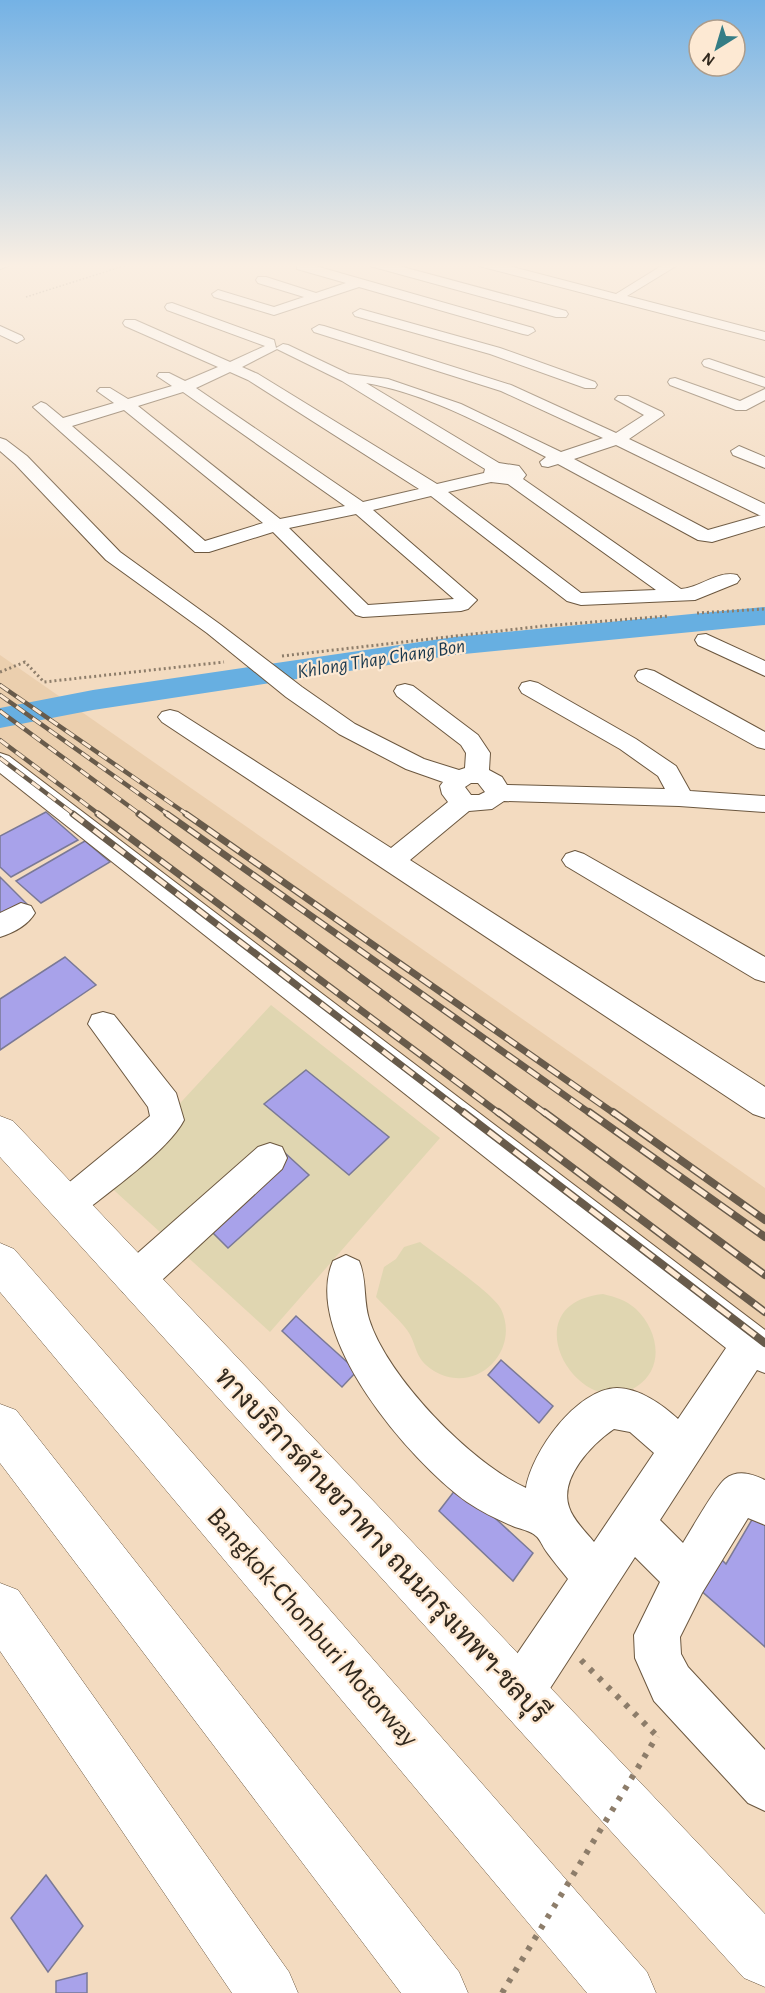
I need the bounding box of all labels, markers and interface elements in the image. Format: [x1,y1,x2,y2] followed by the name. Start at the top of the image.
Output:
[687,18,747,78] north arrow
[699,49,718,69] text: N
[296,636,467,682] water label: Khlong Thap Chang Bon
[206,1359,557,1731] street label: ทางบริการด้านขวาทาง ถนนกรุงเทพฯ-ชลบุรี
[201,1503,424,1753] street label: Bangkok-Chonburi Motorway

